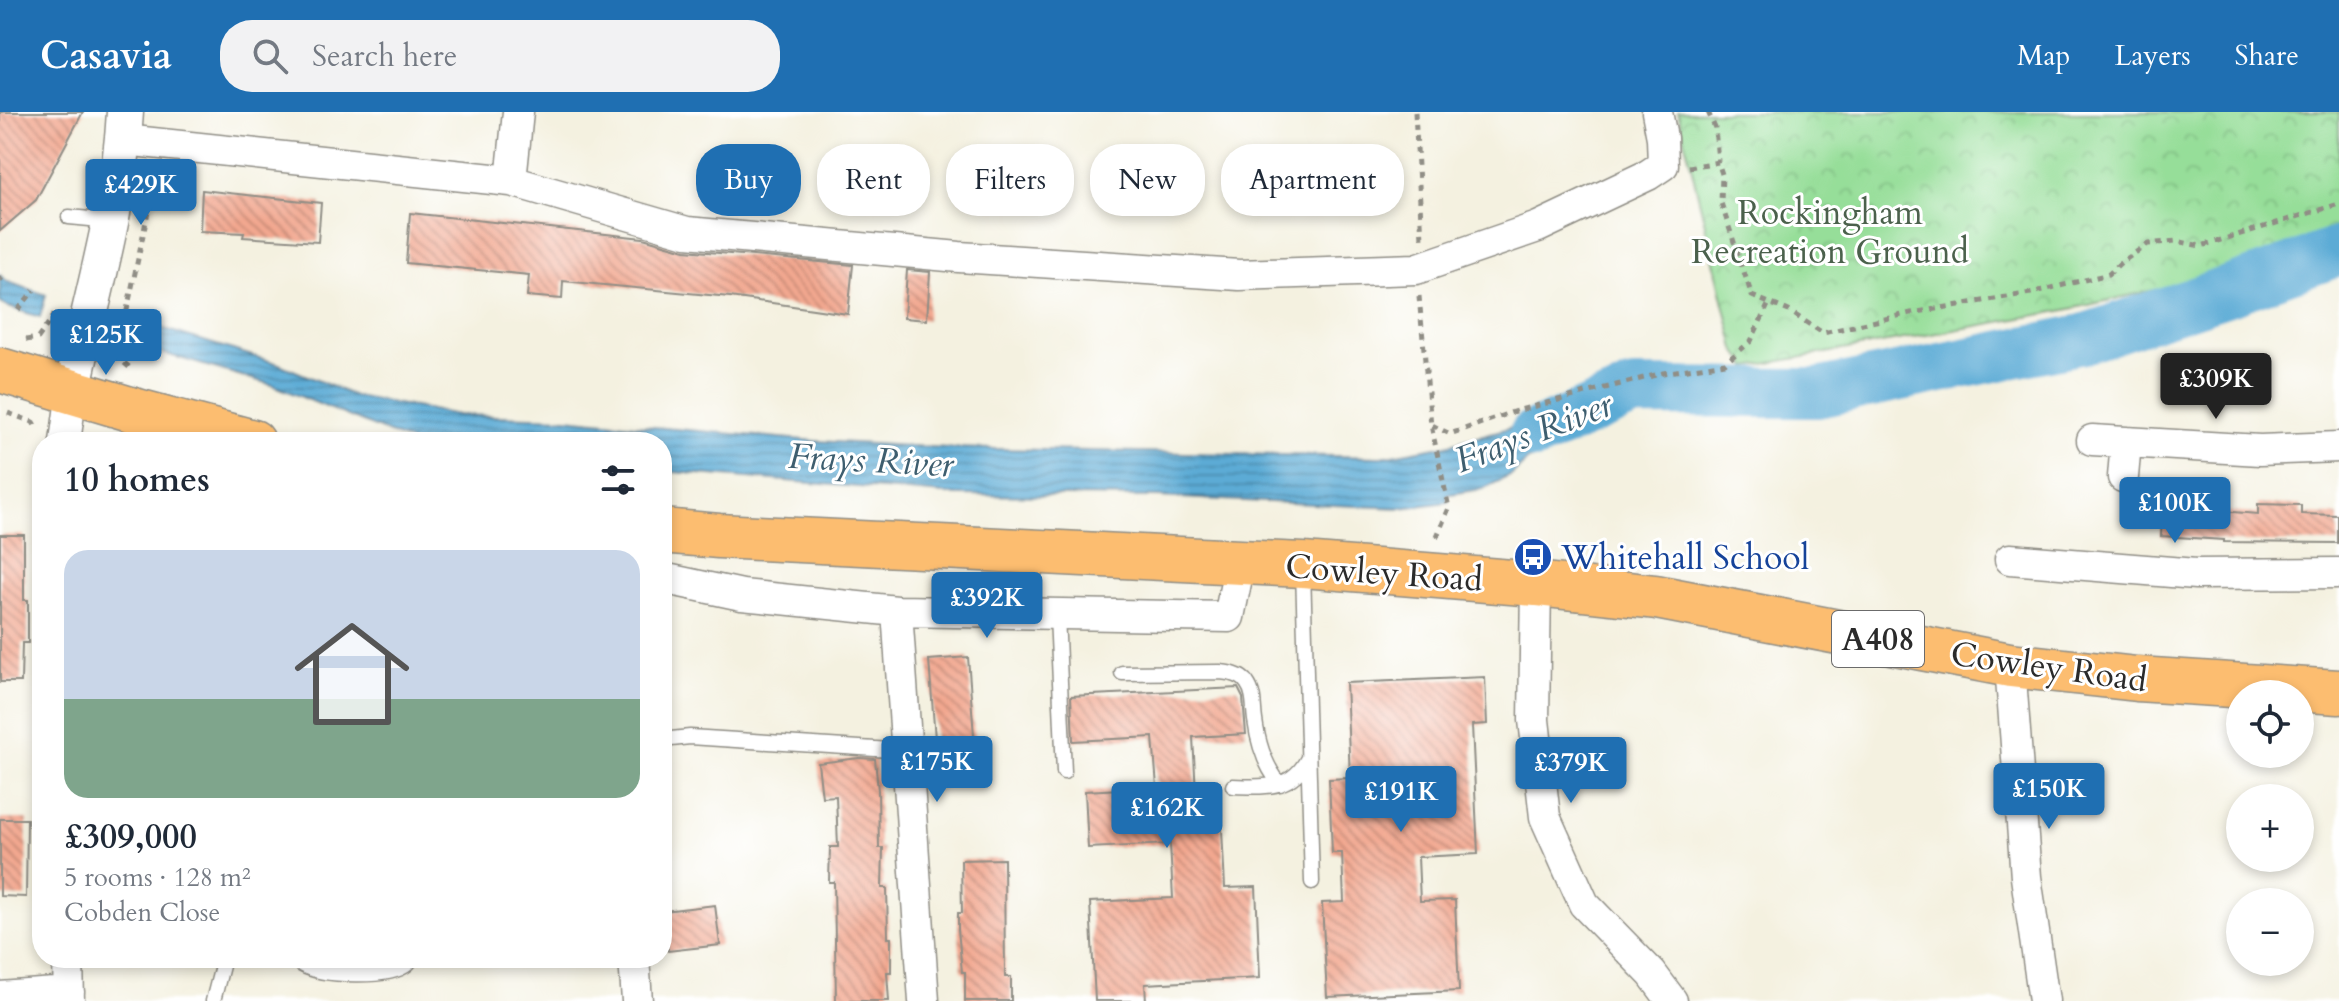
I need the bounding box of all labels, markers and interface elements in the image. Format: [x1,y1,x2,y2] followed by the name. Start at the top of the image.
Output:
[220,20,780,92] search box
[40,30,172,82] text: Casavia
[248,34,292,78] icon: search
[312,36,457,77] text: Search here
[2017,37,2070,75] text: Map
[2114,37,2191,75] text: Layers
[2235,37,2299,75] text: Share
[696,144,801,216] chip: Buy
[817,144,930,216] chip: Rent
[946,144,1074,216] chip: Filters
[1090,144,1205,216] chip: New
[1221,144,1404,216] chip: Apartment
[85,159,197,227] pin: £429K
[103,167,179,202] text: £429K
[1691,190,1969,275] park label: Rockingham Recreation Ground
[50,309,162,377] pin: £125K
[68,317,144,352] text: £125K
[2160,353,2272,421] pin: £309K
[2178,361,2254,396] text: £309K
[1448,380,1620,485] water label: Frays River
[787,432,956,489] water label: Frays River
[64,457,210,503] text: 10 homes
[596,458,640,502] icon: filters
[2119,477,2231,545] pin: £100K
[2137,485,2213,520] text: £100K
[1560,535,1810,581] place label: Whitehall School
[1512,536,1554,578] bus stop icon: Whitehall School
[1284,543,1484,603] street label: Cowley Road
[931,572,1043,640] pin: £392K
[949,580,1025,615] text: £392K
[280,602,424,746] icon: home
[1832,611,1924,667] road number: A408
[1948,630,2150,704] street label: Cowley Road
[2226,680,2314,976] map controls
[2226,680,2314,768] button: locate
[881,736,993,804] pin: £175K
[1515,737,1627,805] pin: £379K
[899,744,975,779] text: £175K
[1533,745,1609,780] text: £379K
[1993,763,2105,831] pin: £150K
[1345,766,1457,834] pin: £191K
[2011,771,2087,806] text: £150K
[1363,774,1439,809] text: £191K
[1111,782,1223,850] pin: £162K
[2226,784,2314,872] button: +
[1129,790,1205,825] text: £162K
[64,814,197,860] text: £309,000
[64,860,251,895] text: 5 rooms · 128 m²
[2226,888,2314,976] button: −
[64,895,220,930] text: Cobden Close

